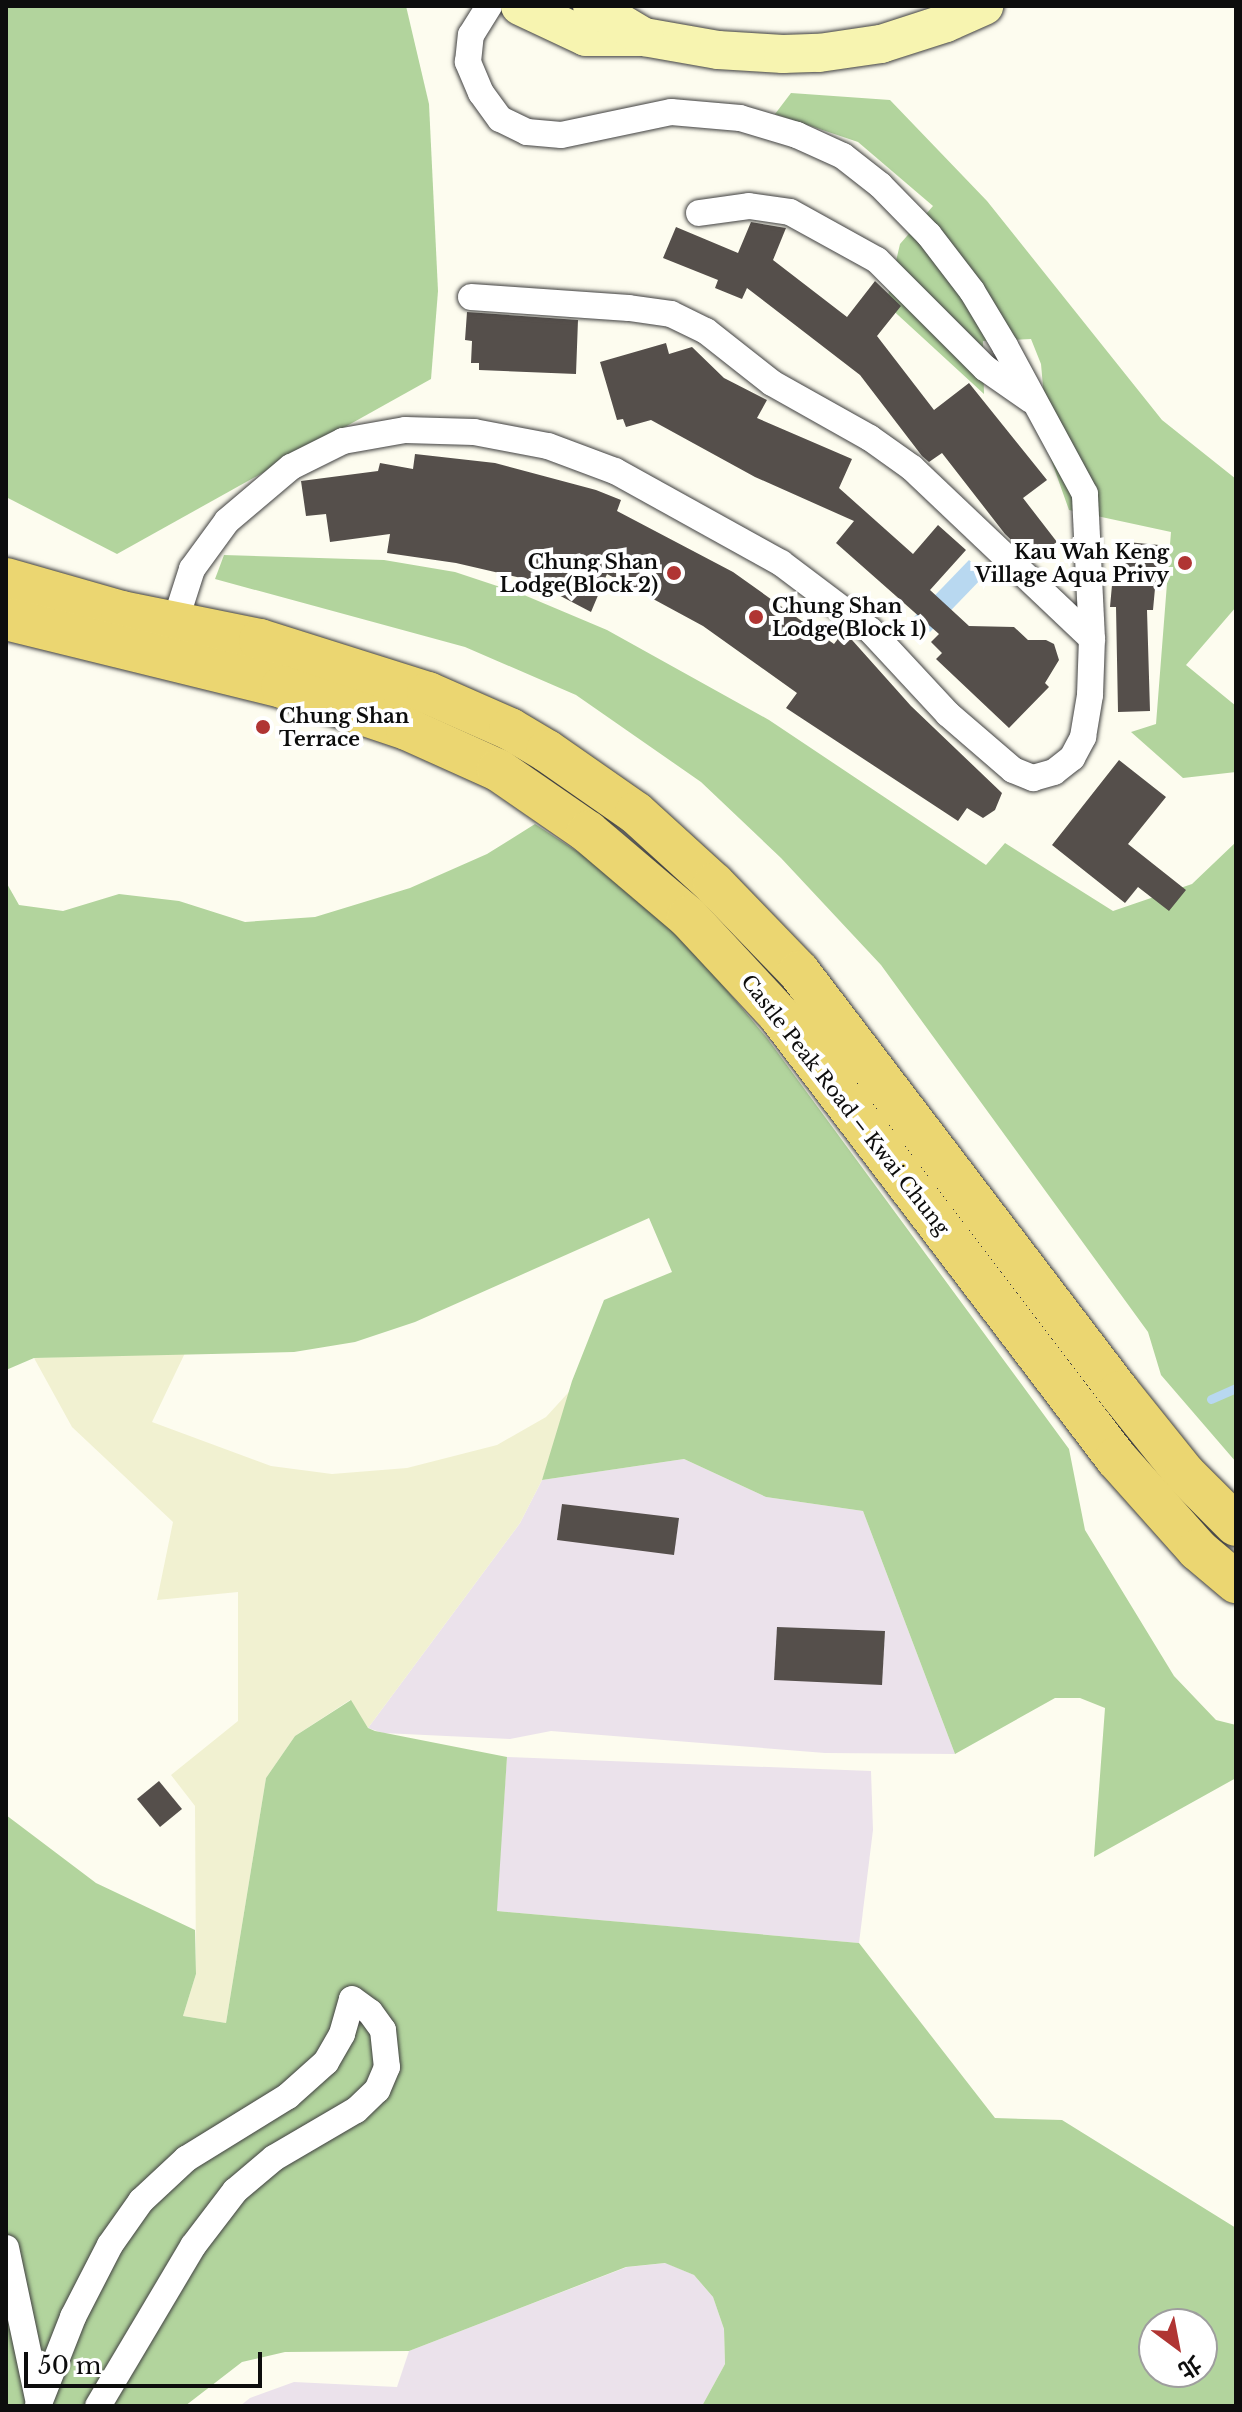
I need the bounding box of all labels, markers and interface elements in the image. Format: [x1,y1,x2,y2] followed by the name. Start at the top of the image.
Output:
[974,540,1169,587] place label: Kau Wah Keng Village Aqua Privy
[499,550,658,597] place label: Chung Shan Lodge(Block 2)
[1176,554,1194,572] marker: Kau Wah Keng Village Aqua Privy
[665,564,683,582] marker: Chung Shan Lodge(Block 2)
[772,594,926,641] place label: Chung Shan Lodge(Block 1)
[747,608,765,626] marker: Chung Shan Lodge(Block 1)
[279,704,410,751] place label: Chung Shan Terrace
[254,718,272,736] marker: Chung Shan Terrace
[736,970,954,1240] street label: Castle Peak Road – Kwai Chung
[1138,2308,1218,2388] north arrow
[28,2336,266,2386] scale bar
[1173,2350,1206,2384] text: 北
[38,2351,101,2380] text: 50 m

